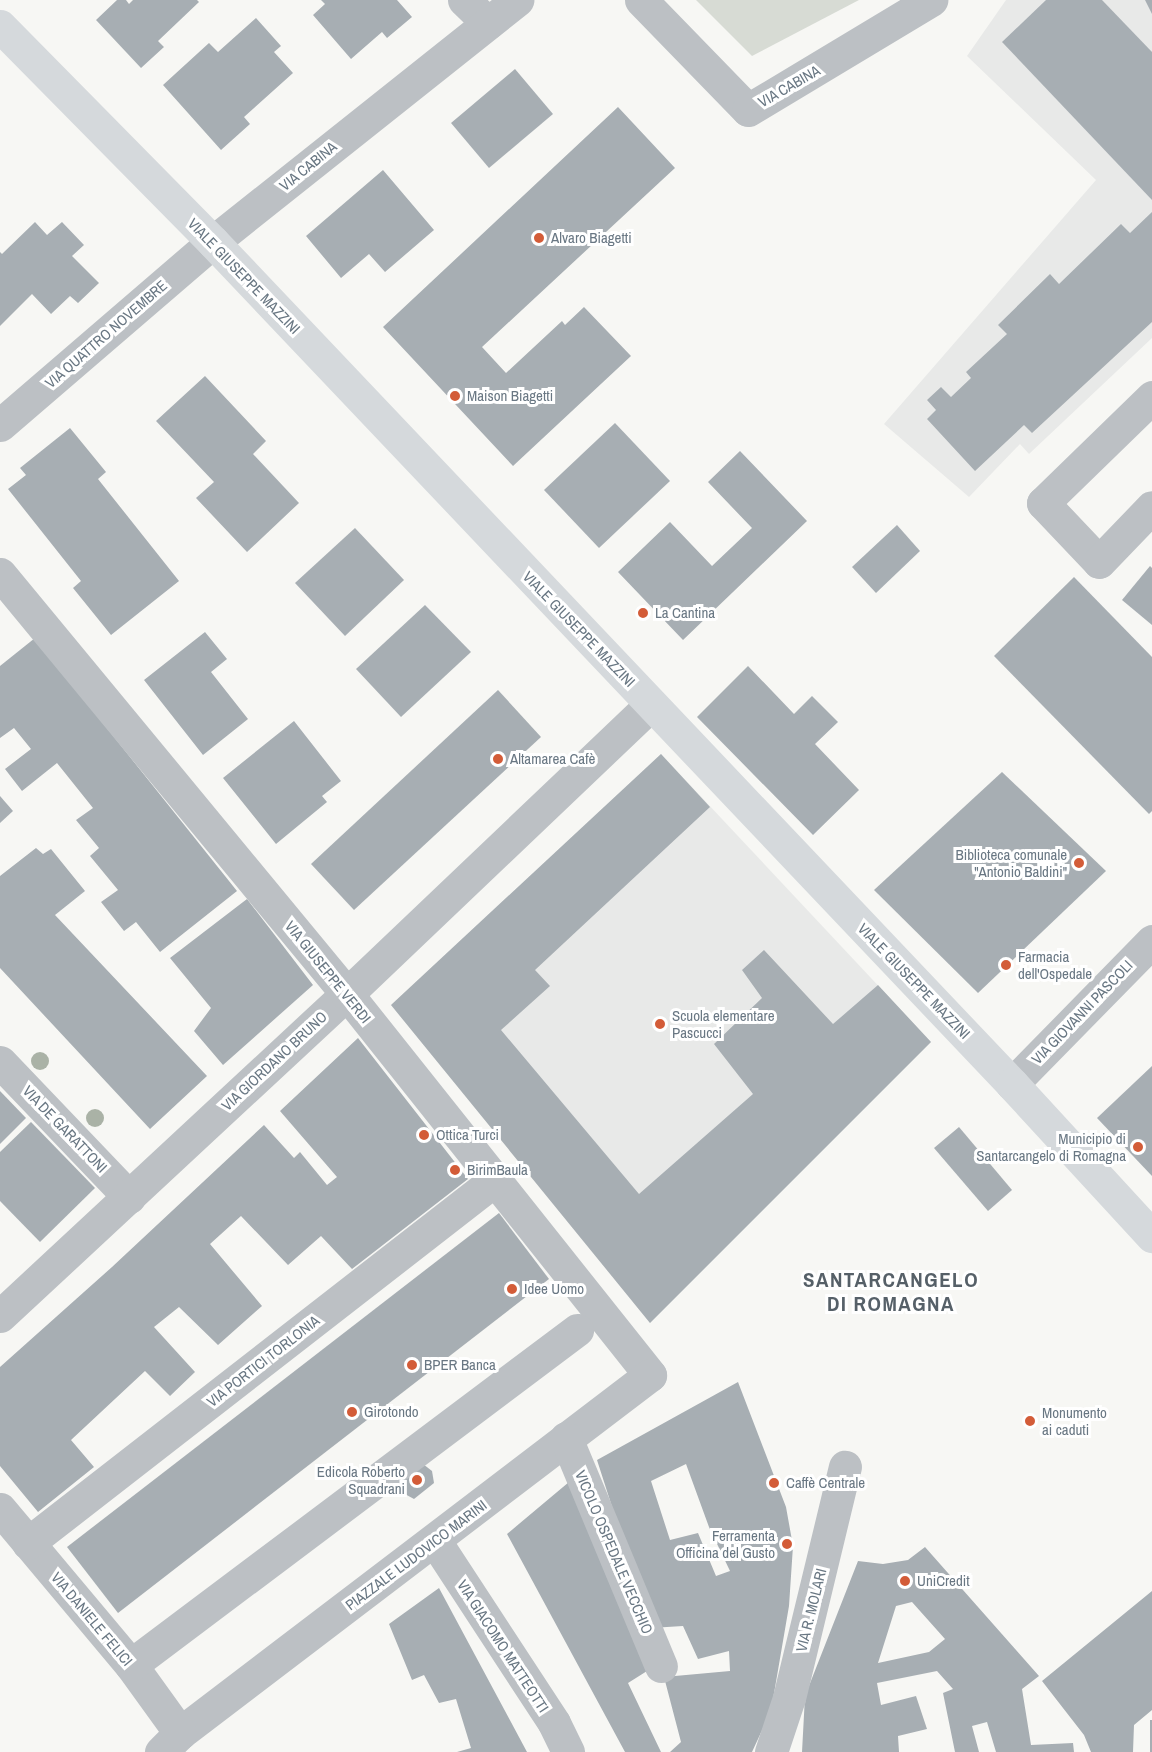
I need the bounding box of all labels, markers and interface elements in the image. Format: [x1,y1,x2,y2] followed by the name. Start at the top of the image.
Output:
[755,61,823,111] street label: VIA CABINA
[276,137,340,195] street label: VIA CABINA
[184,214,304,338] street label: VIALE GIUSEPPE MAZZINI
[551,229,632,247] place label: Alvaro Biagetti
[532,231,546,245] marker: Alvaro Biagetti
[41,276,171,392] street label: VIA QUATTRO NOVEMBRE
[467,387,553,405] place label: Maison Biagetti
[448,389,462,403] marker: Maison Biagetti
[519,567,639,691] street label: VIALE GIUSEPPE MAZZINI
[655,604,715,622] place label: La Cantina
[636,606,650,620] marker: La Cantina
[510,750,595,768] place label: Altamarea Cafè
[491,752,505,766] marker: Altamarea Cafè
[956,845,1067,880] place label: Biblioteca comunale "Antonio Baldini"
[1072,856,1086,870] marker: Biblioteca comunale "Antonio Baldini"
[281,917,375,1027] street label: VIA GIUSEPPE VERDI
[854,919,974,1043] street label: VIALE GIUSEPPE MAZZINI
[1018,947,1092,982] place label: Farmacia dell'Ospedale
[1027,956,1137,1068] street label: VIA GIOVANNI PASCOLI
[999,958,1013,972] marker: Farmacia dell'Ospedale
[672,1006,775,1041] place label: Scuola elementare Pascucci
[217,1007,331,1115] street label: VIA GIORDANO BRUNO
[653,1017,667,1031] marker: Scuola elementare Pascucci
[19,1082,111,1176] street label: VIA DE GARATTONI
[436,1126,499,1144] place label: Ottica Turci
[417,1128,431,1142] marker: Ottica Turci
[976,1129,1126,1164] place label: Municipio di Santarcangelo di Romagna
[1131,1140,1145,1154] marker: Municipio di Santarcangelo di Romagna
[467,1161,528,1179] place label: BirimBaula
[448,1163,462,1177] marker: BirimBaula
[803,1267,979,1317] district label: SANTARCANGELO DI ROMAGNA
[524,1280,584,1298] place label: Idee Uomo
[505,1282,519,1296] marker: Idee Uomo
[203,1311,323,1411] street label: VIA PORTICI TORLONIA
[424,1356,496,1374] place label: BPER Banca
[405,1358,419,1372] marker: BPER Banca
[364,1403,419,1421] place label: Girotondo
[1042,1403,1107,1438] place label: Monumento ai caduti
[345,1405,359,1419] marker: Girotondo
[1023,1414,1037,1428] marker: Monumento ai caduti
[317,1462,405,1497] place label: Edicola Roberto Squadrani
[571,1468,657,1636] street label: VICOLO OSPEDALE VECCHIO
[410,1473,424,1487] marker: Edicola Roberto Squadrani
[786,1474,865,1492] place label: Caffè Centrale
[767,1476,781,1490] marker: Caffè Centrale
[342,1496,490,1614] street label: PIAZZALE LUDOVICO MARINI
[676,1526,775,1561] place label: Ferramenta Officina del Gusto
[780,1537,794,1551] marker: Ferramenta Officina del Gusto
[792,1566,830,1654] street label: VIA R. MOLARI
[47,1568,137,1670] street label: VIA DANIELE FELICI
[917,1572,970,1590] place label: UniCredit
[898,1574,912,1588] marker: UniCredit
[453,1576,553,1716] street label: VIA GIACOMO MATTEOTTI

